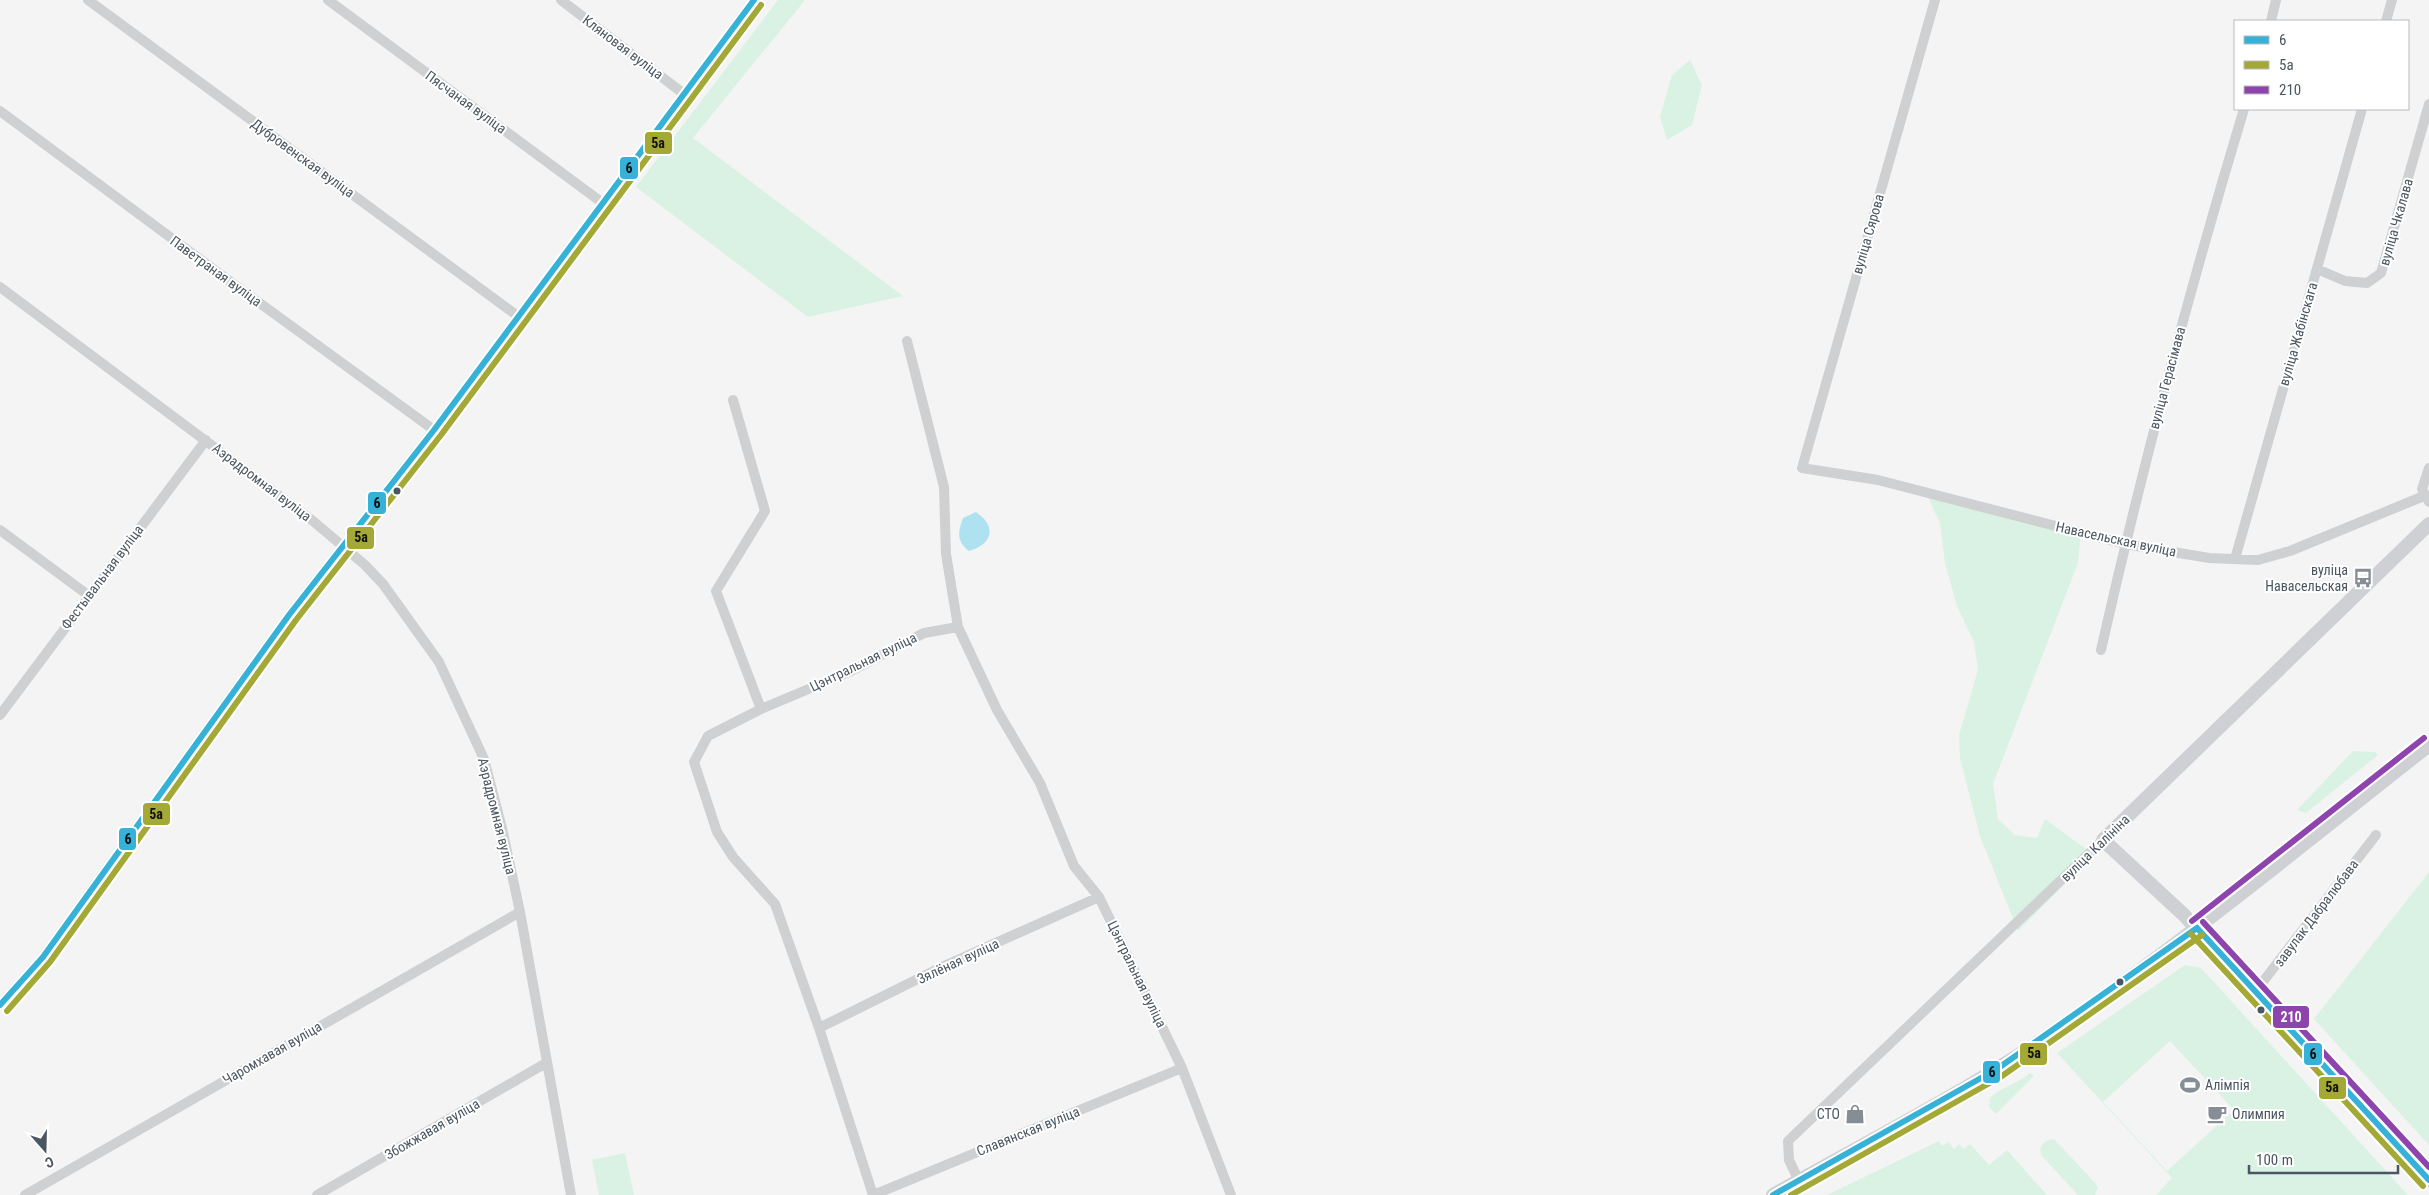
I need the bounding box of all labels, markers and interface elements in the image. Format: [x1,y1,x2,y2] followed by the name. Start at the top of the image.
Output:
[580,12,666,82] street label: Кляновая вуліца
[2234,20,2409,110] legend
[2279,31,2286,49] text: 6
[2279,56,2294,74] text: 5а
[422,67,510,137] street label: Пясчаная вуліца
[2279,81,2301,99] text: 210
[248,115,358,201] street label: Дубровенская вуліца
[644,131,673,155] line badge: 5а
[651,135,665,151] text: 5а
[619,156,639,180] line badge: 6
[625,160,633,176] text: 6
[2376,177,2416,267] street label: вуліца Чкалава
[1849,192,1887,276] street label: вуліца Сярова
[167,232,265,310] street label: Паветраная вуліца
[2276,280,2320,388] street label: вуліца Жабінскага
[2146,325,2188,431] street label: вуліца Герасімава
[209,440,315,524] street label: Аэрадромная вуліца
[392,486,402,496] unlabelled marker
[367,491,387,515] line badge: 6
[373,495,381,511] text: 6
[2054,518,2178,560] street label: Навасельская вуліца
[58,522,146,632] street label: Фестывальная вуліца
[346,526,375,550] line badge: 5а
[354,529,368,545] text: 5а
[2265,562,2348,594] place label: вуліца Навасельская
[2352,567,2374,589] bus stop icon: вуліца Навасельская
[807,629,919,695] street label: Цэнтральная вуліца
[475,756,519,876] street label: Аэрадромная вуліца
[142,802,171,826] line badge: 5а
[149,806,163,822] text: 5а
[2057,811,2133,885] street label: вуліца Калініна
[118,827,137,851] line badge: 6
[124,831,132,847] text: 6
[2271,856,2361,970] street label: завулак Дабралюбава
[1104,918,1170,1030] street label: Цэнтральная вуліца
[915,935,1001,987] street label: Зялёная вуліца
[2115,977,2125,987] unlabelled marker
[2256,1005,2266,1015] unlabelled marker
[2272,1005,2310,1029] line badge: 210
[2280,1009,2302,1025] text: 210
[220,1018,324,1088] street label: Чаромхавая вуліца
[2019,1042,2048,1066] line badge: 5а
[2303,1042,2323,1066] line badge: 6
[2027,1045,2041,1061] text: 5а
[2309,1046,2317,1062] text: 6
[1982,1060,2001,1084] line badge: 6
[1988,1064,1996,1080] text: 6
[2179,1074,2201,1096] sports icon: Алімпія
[2318,1076,2347,1100] line badge: 5а
[2205,1077,2250,1093] place label: Алімпія
[2325,1079,2339,1095] text: 5а
[382,1095,482,1163] street label: Збожжавая вуліца
[974,1103,1082,1159] street label: Славянская вуліца
[1844,1103,1866,1125] shop icon: СТО
[2206,1103,2228,1125] cafe icon: Олимпия
[1817,1106,1840,1122] place label: СТО
[2232,1106,2285,1122] place label: Олимпия
[20,1125,70,1175] north arrow
[2249,1142,2398,1174] scale bar
[2256,1151,2293,1169] text: 100 m
[43,1153,56,1171] text: С

